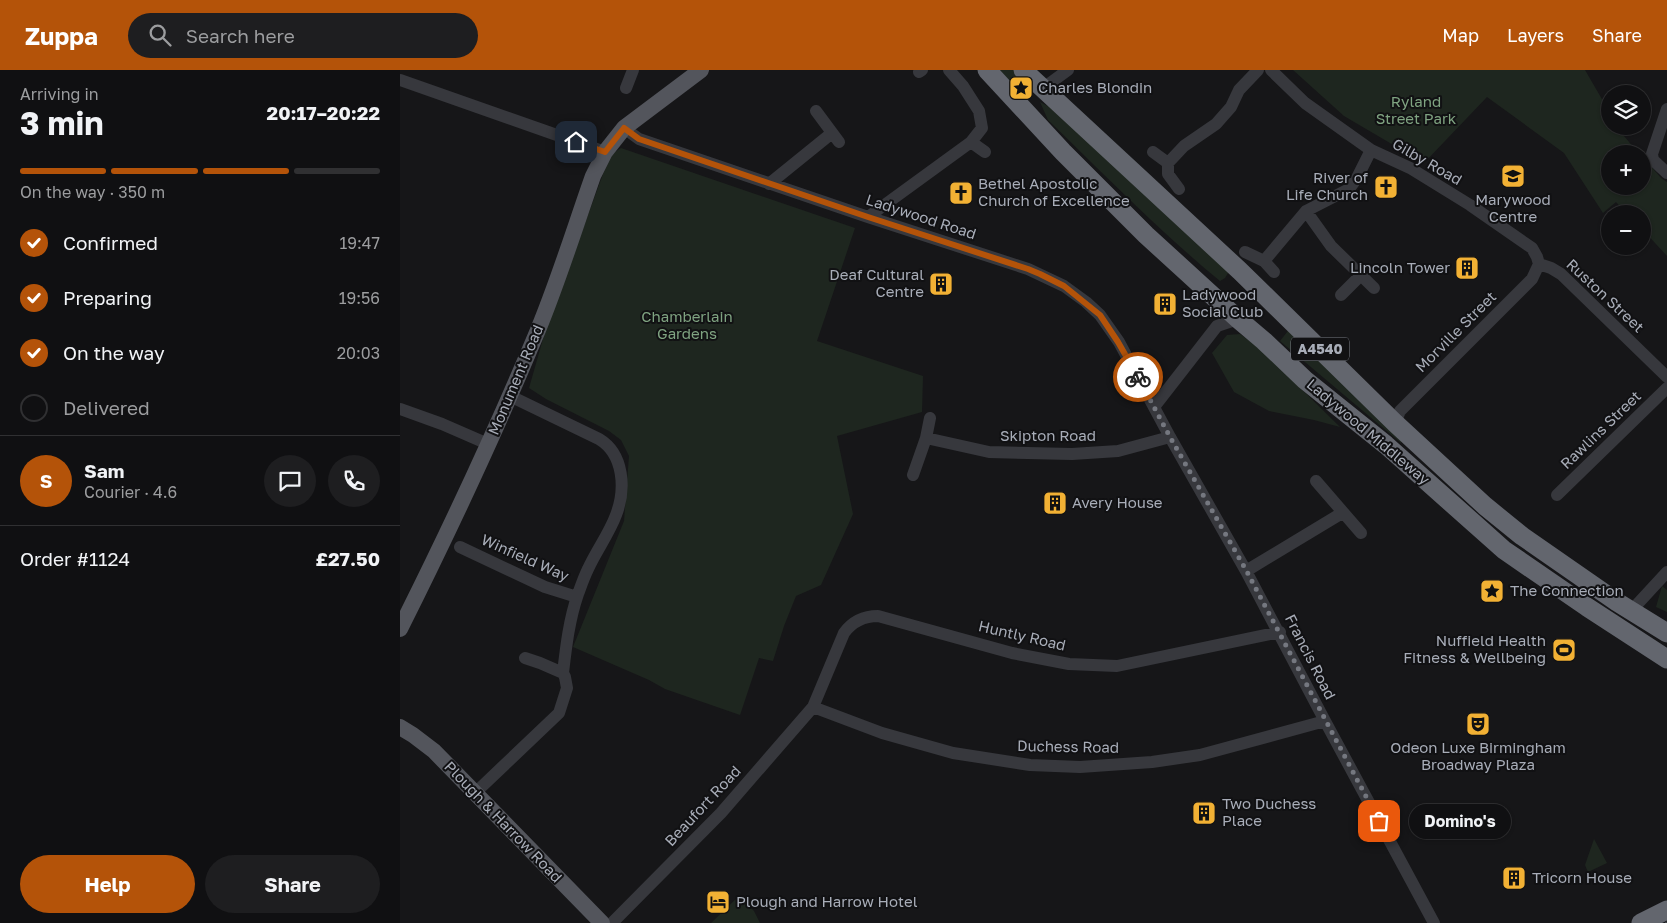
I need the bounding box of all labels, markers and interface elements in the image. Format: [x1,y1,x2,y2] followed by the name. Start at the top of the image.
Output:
[128,13,478,58] search box
[25,21,98,50] text: Zuppa
[146,21,174,49] icon: search
[186,24,295,47] text: Search here
[1442,24,1479,46] text: Map
[1507,24,1564,46] text: Layers
[1592,24,1642,46] text: Share
[1008,75,1034,101] place icon: Charles Blondin
[1038,78,1152,96] place label: Charles Blondin
[20,84,99,104] text: Arriving in
[1601,85,1651,255] map controls
[1601,85,1651,135] button: layers
[1376,92,1457,127] park label: Ryland Street Park
[267,101,380,124] text: 20:17–20:22
[20,104,104,142] text: 3 min
[555,121,597,163] pin
[562,128,590,156] icon: home
[1390,134,1465,188] street label: Gilby Road
[1601,145,1651,195] button: +
[1500,163,1526,189] school or university icon: Marywood Centre
[1286,168,1369,203] place label: River of Life Church
[978,174,1130,209] place label: Bethel Apostolic Church of Excellence
[1373,174,1399,200] church icon: River of Life Church
[948,180,974,206] church icon: Bethel Apostolic Church of Excellence
[20,182,165,202] text: On the way · 350 m
[864,190,979,242] street label: Ladywood Road
[1475,190,1551,225] place label: Marywood Centre
[1601,205,1651,255] button: −
[20,229,48,257] icon: check
[63,231,158,254] text: Confirmed
[340,233,380,253] text: 19:47
[1454,255,1480,281] building icon: Lincoln Tower
[1563,255,1648,336] street label: Ruston Street
[1350,258,1450,276] place label: Lincoln Tower
[829,265,924,300] place label: Deaf Cultural Centre
[928,271,954,297] building icon: Deaf Cultural Centre
[20,284,48,312] icon: check
[1182,285,1263,320] place label: Ladywood Social Club
[63,286,152,309] text: Preparing
[1411,287,1499,375] street label: Morville Street
[339,288,380,308] text: 19:56
[1152,291,1178,317] building icon: Ladywood Social Club
[641,307,733,342] park label: Chamberlain Gardens
[484,322,546,437] street label: Monument Road
[1291,338,1349,360] road number: A4540
[20,339,48,367] icon: check
[63,341,165,364] text: On the way
[337,343,380,363] text: 20:03
[1113,352,1163,402] courier
[1124,363,1152,391] icon: bike
[1303,374,1434,488] street label: Ladywood Middleway
[1556,386,1644,472] street label: Rawlins Street
[63,396,150,419] text: Delivered
[1000,426,1096,444] street label: Skipton Road
[264,455,316,507] button: chat
[328,455,380,507] button: phone
[84,459,124,482] text: Sam
[40,469,52,492] text: S
[84,482,177,502] text: Courier · 4.6
[1042,490,1068,516] building icon: Avery House
[1072,493,1163,511] place label: Avery House
[479,530,572,585] street label: Winfield Way
[20,547,130,570] text: Order #1124
[315,547,380,570] text: £27.50
[1479,578,1505,604] place icon: The Connection
[1510,581,1624,599] place label: The Connection
[1282,611,1340,702] street label: Francis Road
[977,616,1068,654] street label: Huntly Road
[1403,631,1546,666] place label: Nuffield Health Fitness & Wellbeing
[1551,637,1577,663] sports icon: Nuffield Health Fitness & Wellbeing
[1465,711,1491,737] theatre icon: Odeon Luxe Birmingham Broadway Plaza
[1017,736,1119,756] street label: Duchess Road
[1390,738,1566,773] place label: Odeon Luxe Birmingham Broadway Plaza
[441,757,566,886] street label: Plough & Harrow Road
[660,761,744,849] street label: Beaufort Road
[1222,794,1316,829] place label: Two Duchess Place
[1191,800,1217,826] building icon: Two Duchess Place
[1358,800,1400,842] pin
[1409,804,1512,838] callout: Domino's
[1365,807,1393,835] icon: bag
[1424,811,1496,831] text: Domino's
[20,855,195,913] button: Help
[205,855,380,913] button: Share
[1501,865,1527,891] building icon: Tricorn House
[1532,868,1632,886] place label: Tricorn House
[705,889,731,915] hotel icon: Plough and Harrow Hotel
[736,892,918,910] place label: Plough and Harrow Hotel

